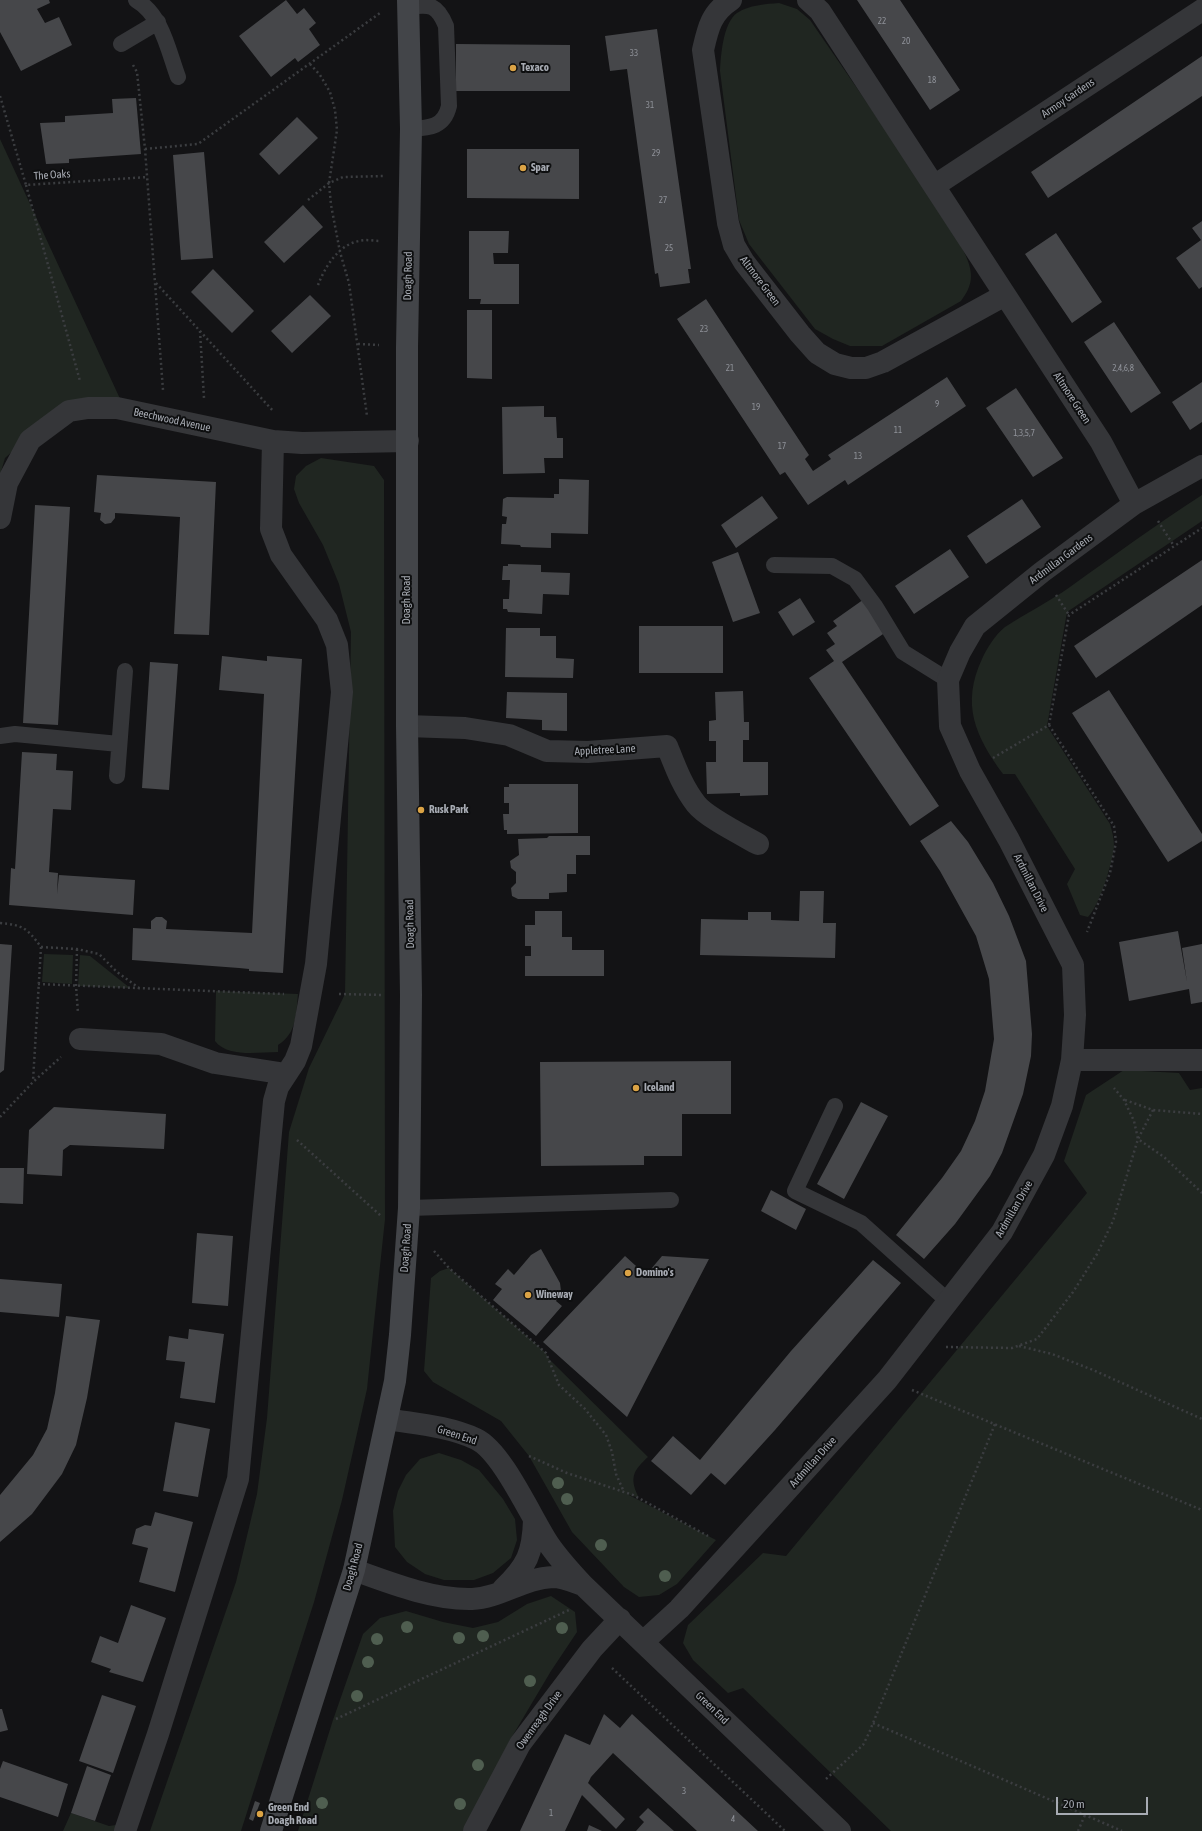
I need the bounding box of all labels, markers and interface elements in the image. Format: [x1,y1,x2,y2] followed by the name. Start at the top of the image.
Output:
[878,16,886,26] house number: 22
[902,36,910,46] house number: 20
[630,48,638,58] house number: 33
[521,61,549,75] place label: Texaco
[508,63,518,73] marker: Texaco
[928,75,936,85] house number: 18
[1039,75,1097,121] street label: Armoy Gardens
[646,100,654,110] house number: 31
[652,148,660,158] house number: 29
[531,161,549,175] place label: Spar
[518,163,528,173] marker: Spar
[33,167,71,183] street label: The Oaks
[659,195,667,205] house number: 27
[665,243,673,253] house number: 25
[401,251,415,301] street label: Doagh Road
[737,254,783,308] street label: Altmore Green
[700,324,708,334] house number: 23
[726,363,734,373] house number: 21
[1112,363,1134,373] house number: 2,4,6,8
[1050,370,1094,426] street label: Altmore Green
[935,399,939,409] house number: 9
[752,402,760,412] house number: 19
[132,405,212,435] street label: Beechwood Avenue
[894,425,902,435] house number: 11
[1013,428,1035,438] house number: 1,3,5,7
[778,441,786,451] house number: 17
[854,451,862,461] house number: 13
[1027,531,1095,587] street label: Ardmillan Gardens
[400,575,414,625] street label: Doagh Road
[574,742,636,758] street label: Appletree Lane
[429,803,468,817] place label: Rusk Park
[416,805,426,815] marker: Rusk Park
[1011,852,1051,914] street label: Ardmillan Drive
[403,899,417,949] street label: Doagh Road
[644,1081,674,1095] place label: Iceland
[631,1083,641,1093] marker: Iceland
[992,1178,1036,1240] street label: Ardmillan Drive
[398,1223,414,1273] street label: Doagh Road
[636,1266,674,1280] place label: Domino's
[623,1268,633,1278] marker: Domino's
[536,1288,573,1302] place label: Wineway
[523,1290,533,1300] marker: Wineway
[435,1422,479,1448] street label: Green End
[787,1434,839,1490] street label: Ardmillan Drive
[340,1542,366,1592] street label: Doagh Road
[513,1688,565,1752] street label: Owenreagh Drive
[693,1689,731,1727] street label: Green End
[682,1786,686,1796] house number: 3
[1058,1789,1150,1815] scale bar
[1063,1797,1085,1811] text: 20 m
[268,1801,317,1827] place label: Green End Doagh Road
[549,1808,553,1818] house number: 1
[255,1809,265,1819] marker: Green End Doagh Road
[731,1814,735,1824] house number: 4

